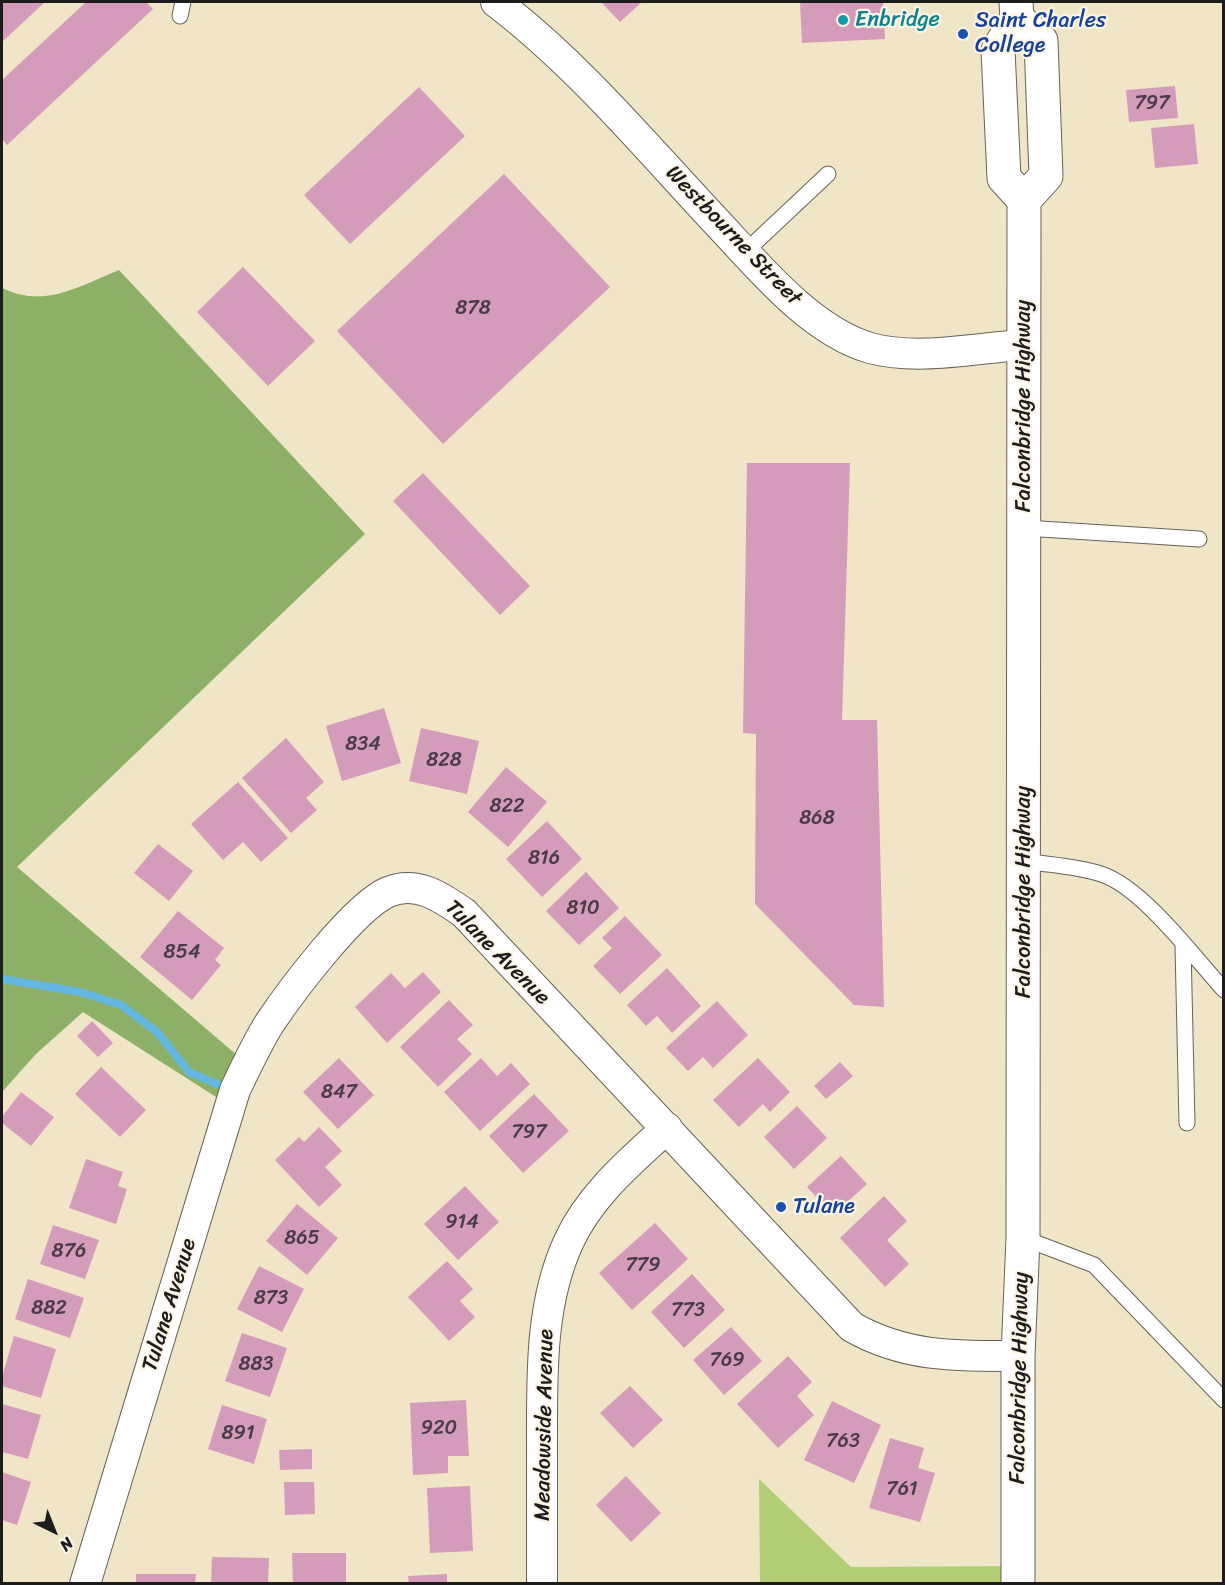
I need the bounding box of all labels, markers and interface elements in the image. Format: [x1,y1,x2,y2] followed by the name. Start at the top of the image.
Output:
[855,7,940,33] place label: Enbridge
[975,8,1106,60] place label: Saint Charles College
[836,13,850,27] marker: Enbridge
[956,27,970,41] marker: Saint Charles College
[1134,92,1170,116] house number: 797
[659,160,807,312] street label: Westbourne Street
[455,297,491,321] house number: 878
[1011,300,1037,512] street label: Falconbridge Highway
[345,733,381,757] house number: 834
[426,749,462,773] house number: 828
[1011,786,1037,998] street label: Falconbridge Highway
[489,795,525,819] house number: 822
[799,807,835,831] house number: 868
[528,847,560,871] house number: 816
[439,895,555,1011] street label: Tulane Avenue
[566,897,600,921] house number: 810
[164,941,200,965] house number: 854
[321,1081,357,1105] house number: 847
[511,1121,547,1145] house number: 797
[793,1194,855,1220] place label: Tulane
[774,1200,788,1214] marker: Tulane
[445,1211,479,1235] house number: 914
[284,1227,320,1251] house number: 865
[137,1235,203,1375] street label: Tulane Avenue
[52,1240,86,1264] house number: 876
[625,1254,661,1278] house number: 779
[1005,1272,1035,1484] street label: Falconbridge Highway
[254,1287,288,1311] house number: 873
[31,1297,67,1321] house number: 882
[671,1299,705,1323] house number: 773
[530,1329,560,1521] street label: Meadowside Avenue
[709,1349,745,1373] house number: 769
[238,1353,274,1377] house number: 883
[421,1417,457,1441] house number: 920
[222,1422,254,1446] house number: 891
[826,1430,860,1454] house number: 763
[886,1478,918,1502] house number: 761
[24,1501,84,1561] north arrow
[53,1530,81,1559] text: N

